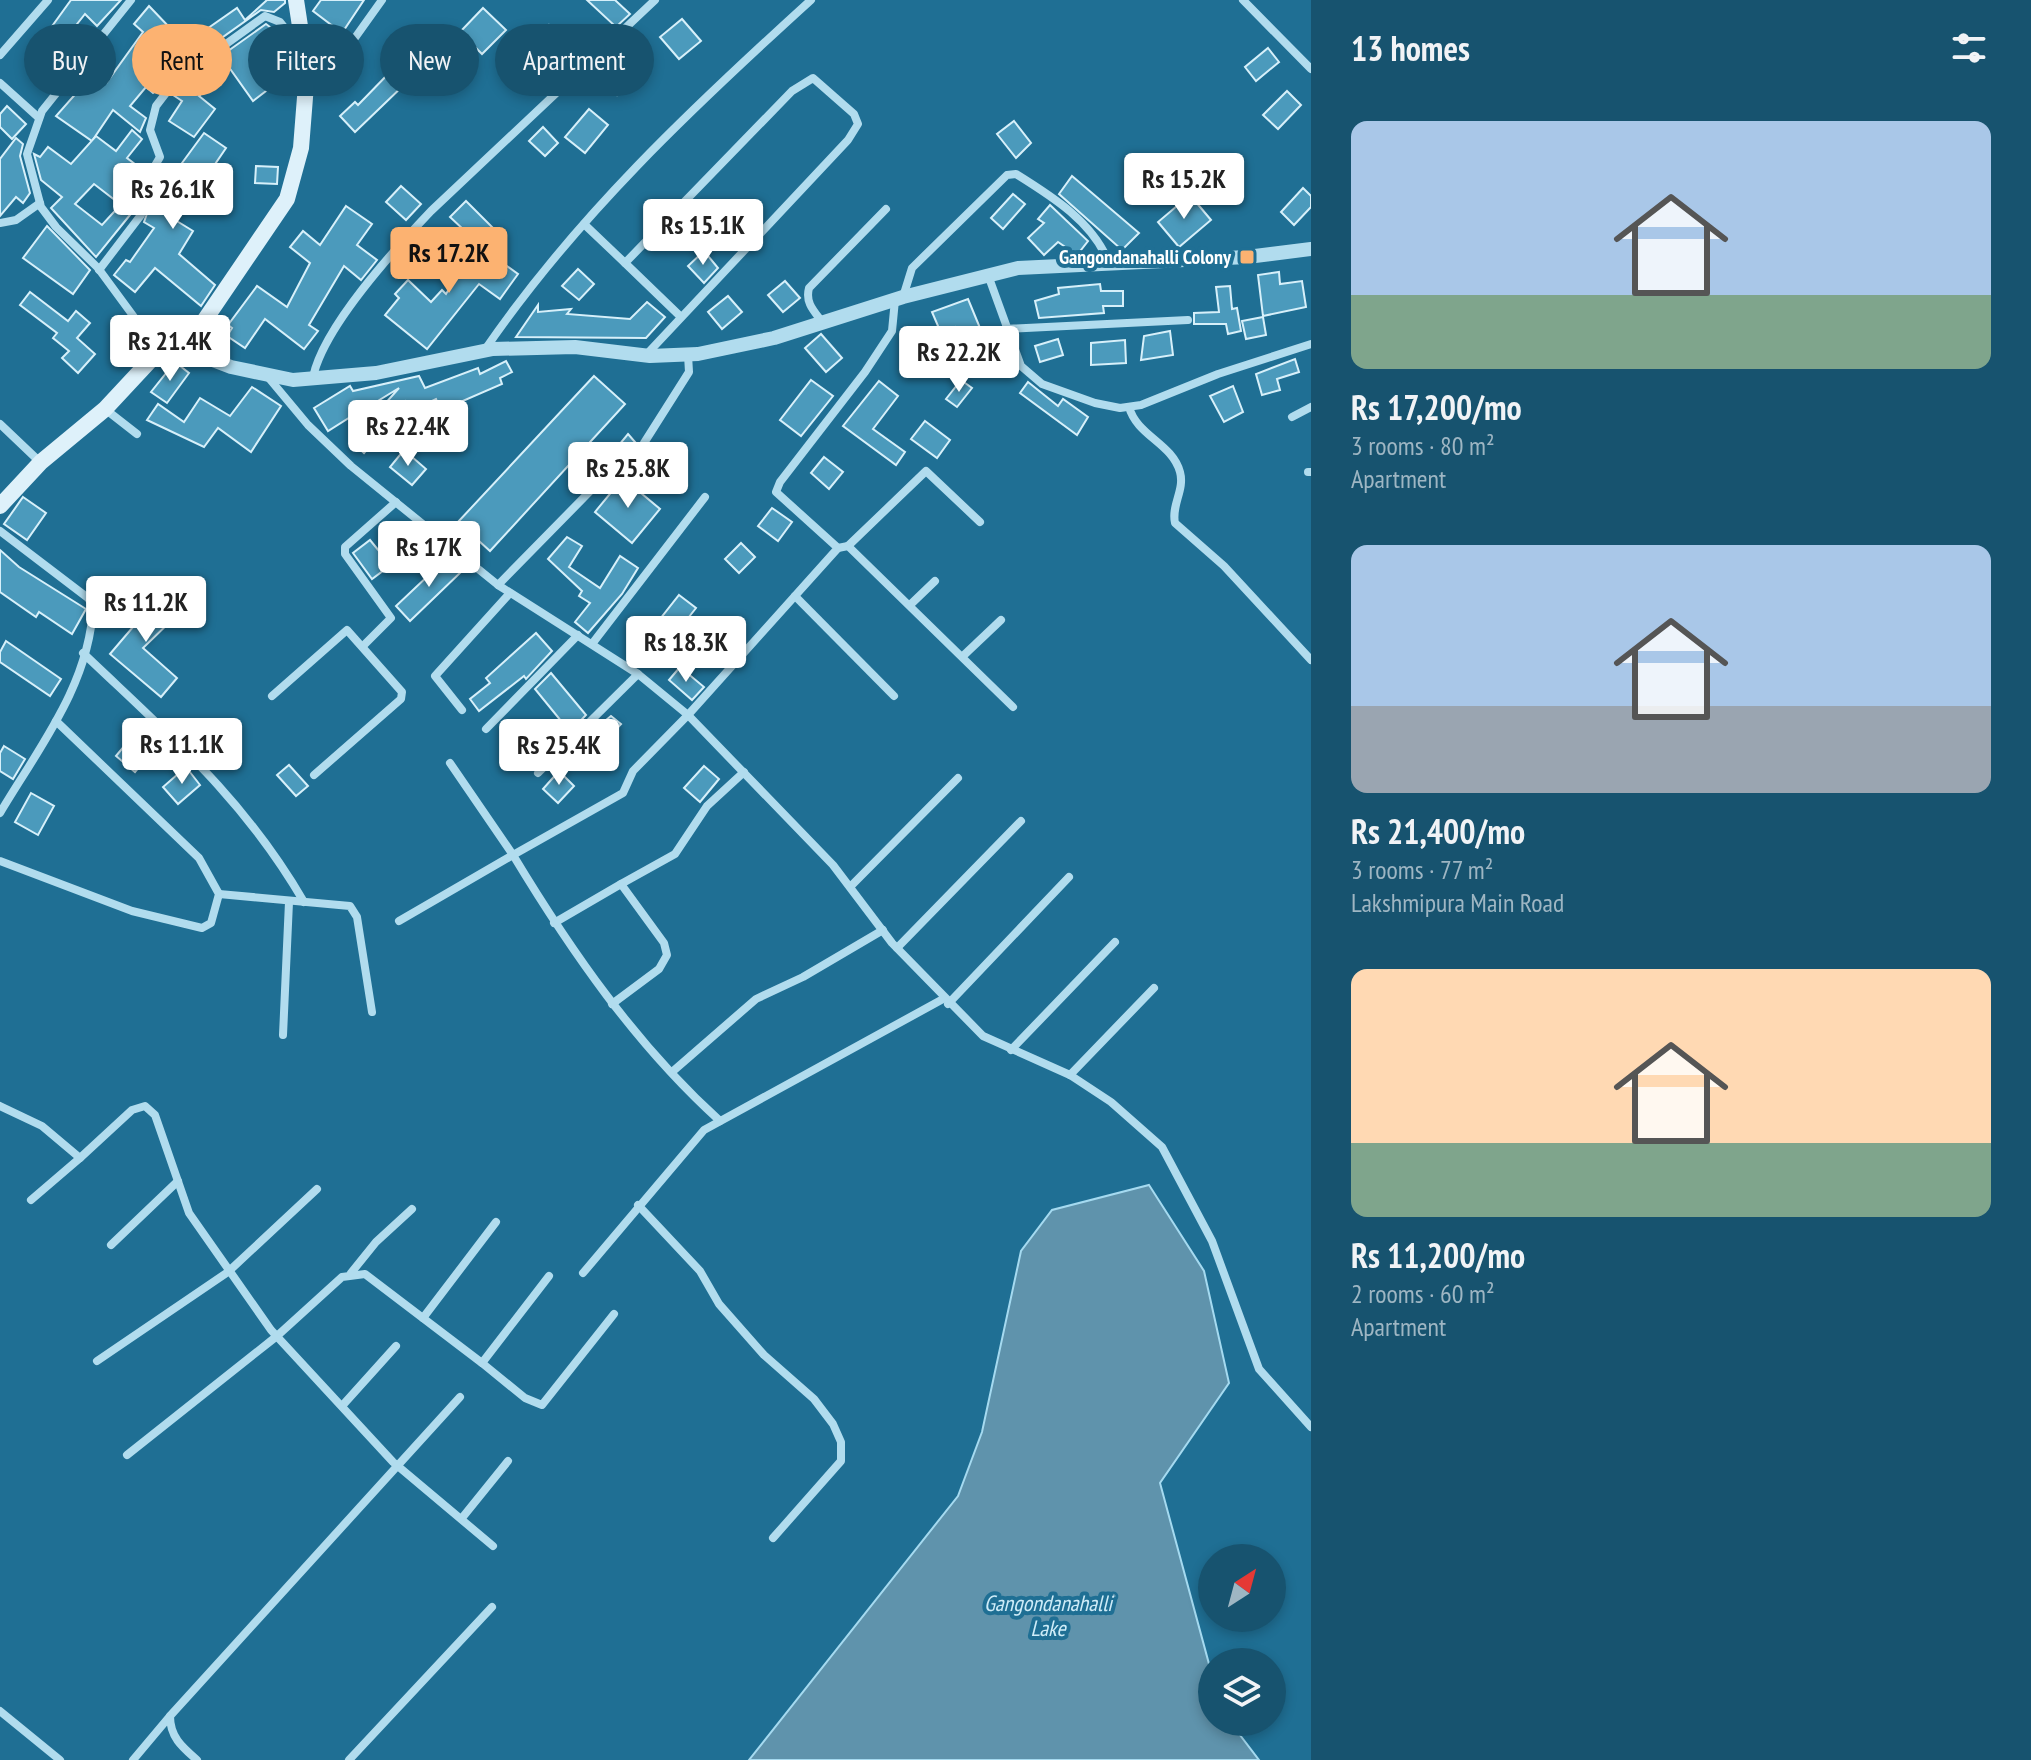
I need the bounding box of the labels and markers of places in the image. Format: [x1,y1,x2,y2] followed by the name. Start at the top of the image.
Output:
[1101,153,1267,221] pin: Rs 15.2K
[90,163,256,231] pin: Rs 26.1K
[620,199,786,267] pin: Rs 15.1K
[366,227,532,295] pin: Rs 17.2K
[1059,244,1232,270] place label: Gangondanahalli Colony
[1238,248,1256,266] marker: Gangondanahalli Colony
[87,315,253,383] pin: Rs 21.4K
[876,326,1042,394] pin: Rs 22.2K
[325,400,491,468] pin: Rs 22.4K
[545,442,711,510] pin: Rs 25.8K
[364,521,494,589] pin: Rs 17K
[63,576,229,644] pin: Rs 11.2K
[603,616,769,684] pin: Rs 18.3K
[99,718,265,786] pin: Rs 11.1K
[476,719,642,787] pin: Rs 25.4K

